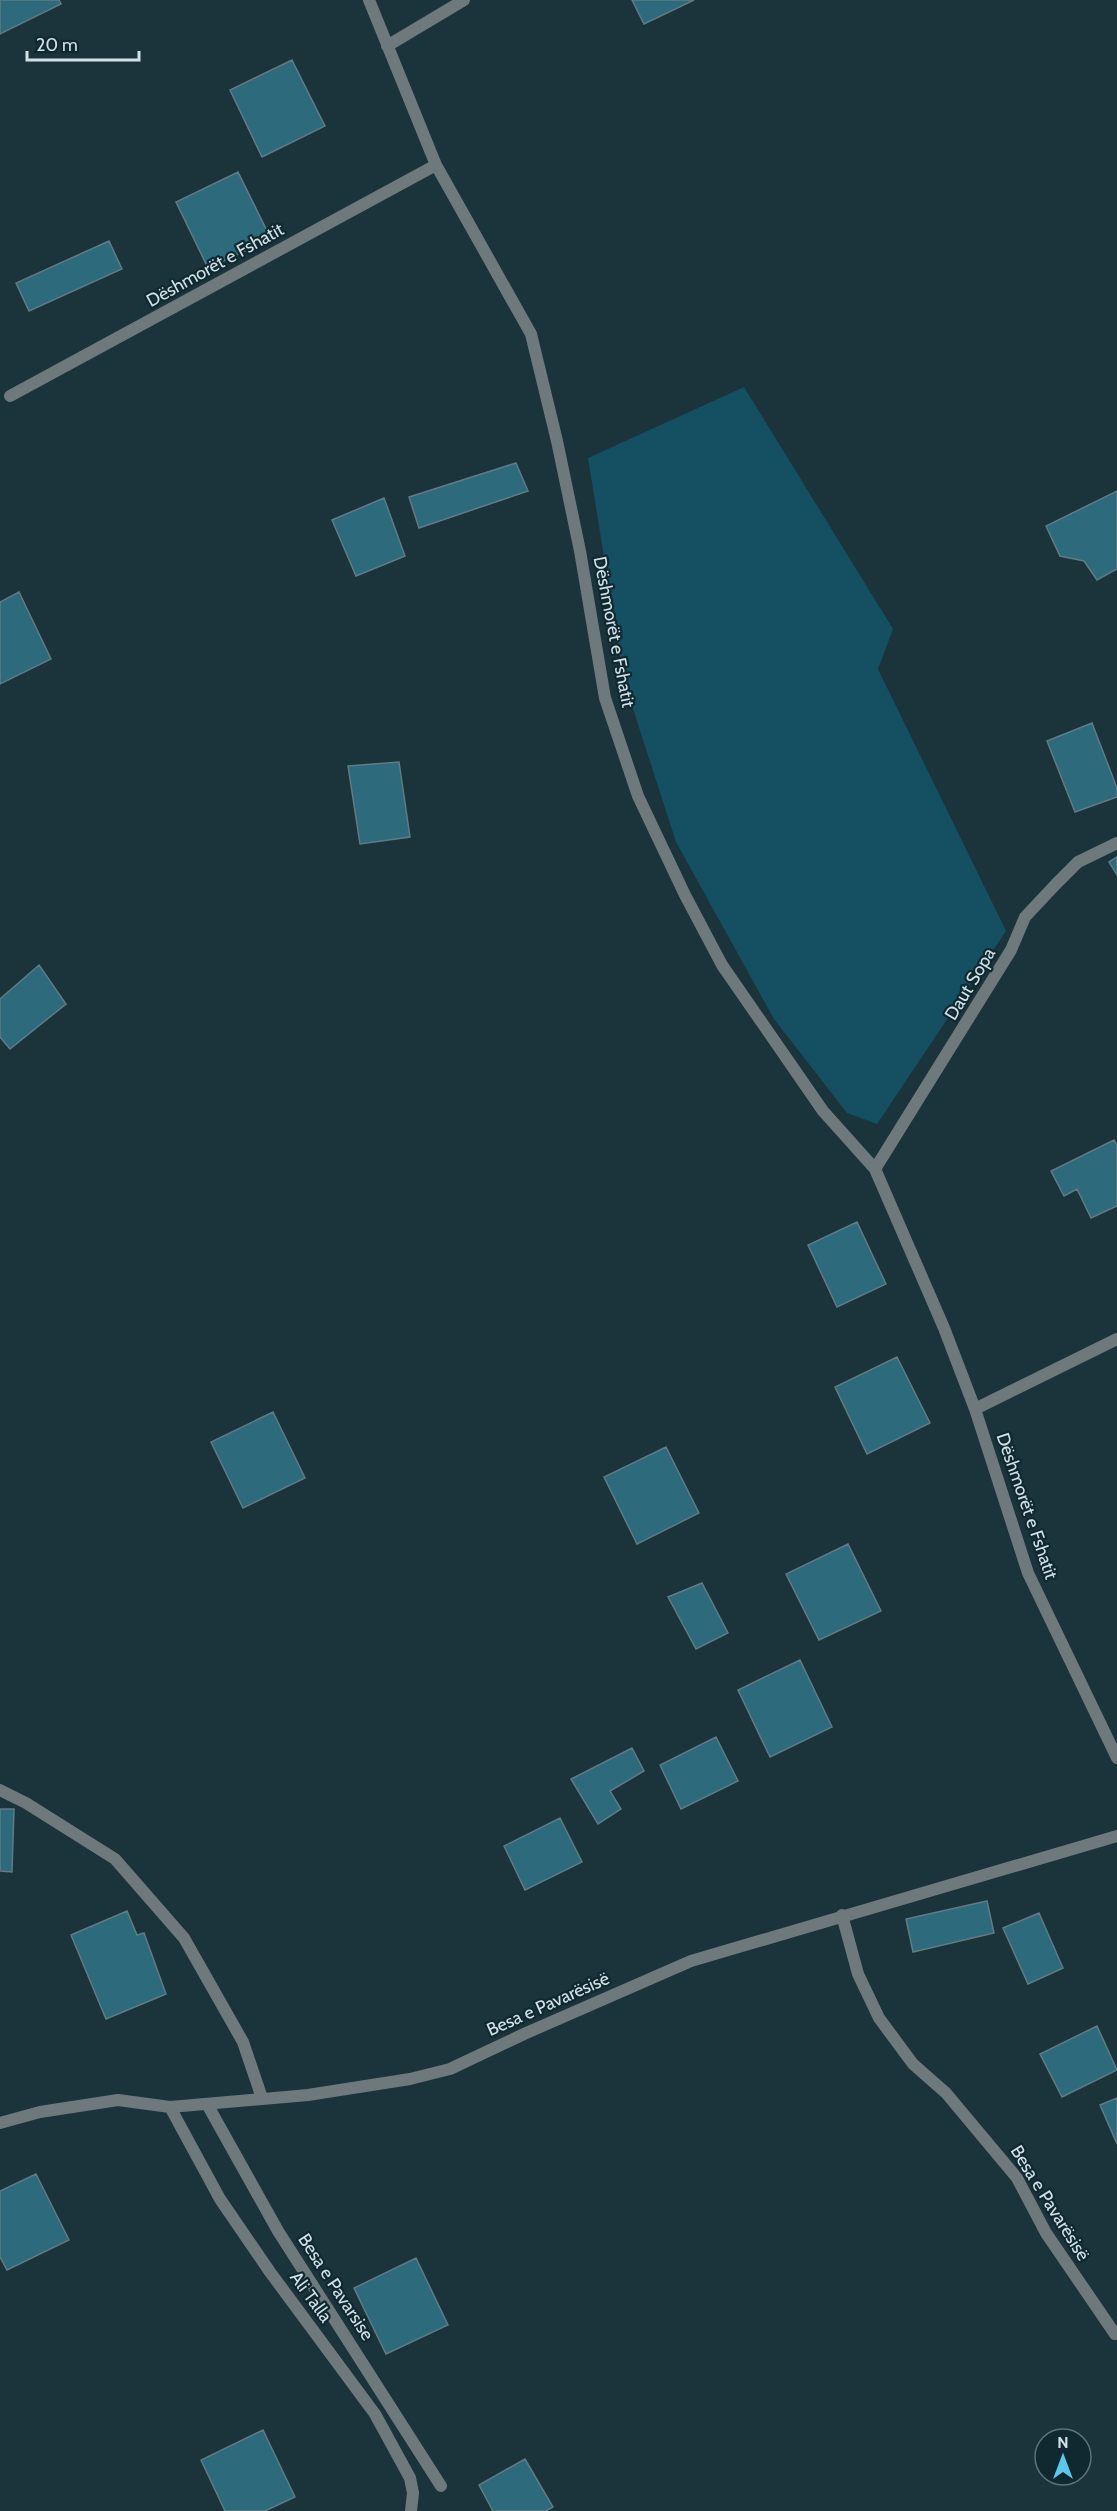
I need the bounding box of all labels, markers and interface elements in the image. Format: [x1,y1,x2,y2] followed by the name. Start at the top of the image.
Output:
[27,24,140,62] scale bar
[36,34,78,56] text: 20 m
[143,218,287,312] street label: Dëshmorët e Fshatit
[589,555,639,709] street label: Dëshmorët e Fshatit
[940,944,1000,1024] street label: Daut Sopa
[992,1430,1062,1582] street label: Dëshmorët e Fshatit
[483,1967,613,2041] street label: Besa e Pavarësisë
[1006,2141,1094,2265] street label: Besa e Pavarësisë
[293,2230,379,2344] street label: Besa e Pavarsise
[285,2267,337,2327] street label: Ali Talla
[1033,2427,1093,2487] north arrow
[1057,2433,1069,2452] text: N

